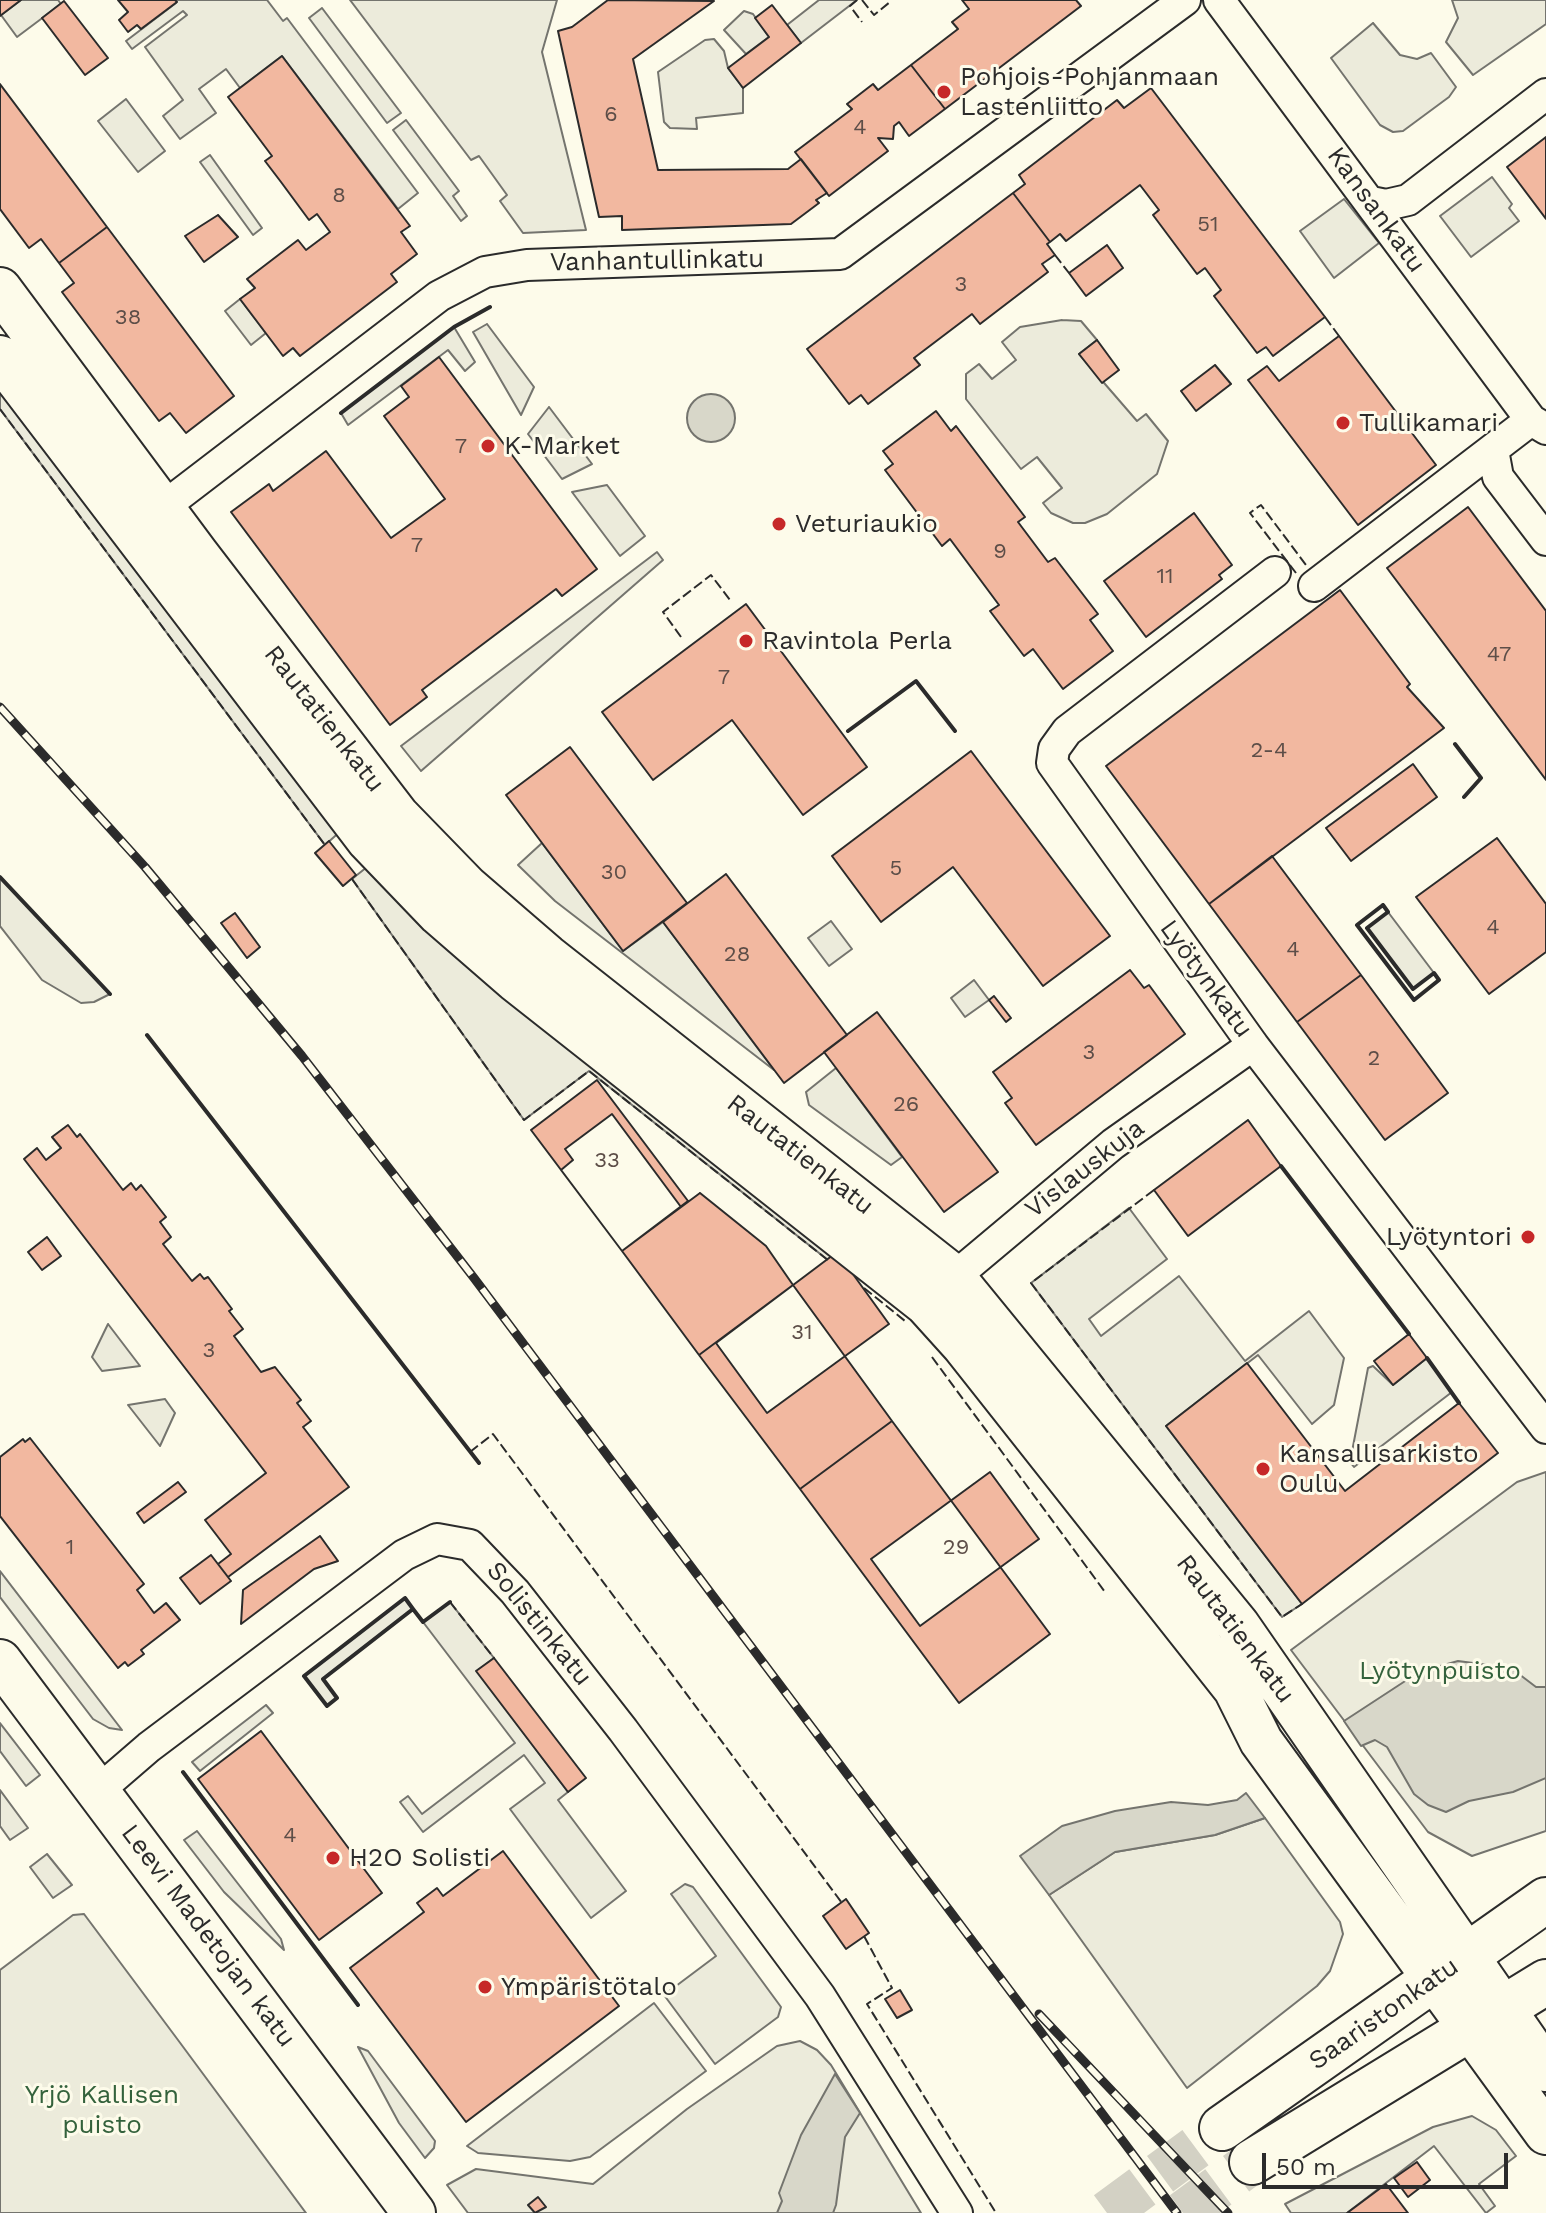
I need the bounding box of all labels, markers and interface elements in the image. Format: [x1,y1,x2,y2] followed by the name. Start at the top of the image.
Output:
[960,61,1219,122] place label: Pohjois-Pohjanmaan Lastenliitto
[935,83,953,101] marker: Pohjois-Pohjanmaan Lastenliitto
[604,102,618,128] house number: 6
[853,115,867,141] house number: 4
[1320,141,1432,279] street label: Kansankatu
[332,183,346,209] house number: 8
[1197,212,1219,238] house number: 51
[550,244,764,278] street label: Vanhantullinkatu
[955,272,967,298] house number: 3
[115,305,141,331] house number: 38
[1359,407,1498,439] place label: Tullikamari
[1334,414,1352,432] marker: Tullikamari
[504,430,620,462] place label: K-Market
[455,434,467,460] house number: 7
[479,437,497,455] marker: K-Market
[795,508,938,540] place label: Veturiaukio
[770,515,788,533] marker: Veturiaukio
[411,533,423,559] house number: 7
[993,539,1007,565] house number: 9
[1156,564,1174,590] house number: 11
[762,625,952,657] place label: Ravintola Perla
[737,632,755,650] marker: Ravintola Perla
[257,639,391,799] street label: Rautatienkatu
[1487,642,1511,668] house number: 47
[718,665,730,691] house number: 7
[1250,738,1288,764] house number: 2-4
[890,856,902,882] house number: 5
[601,860,627,886] house number: 30
[1153,914,1259,1044] street label: Lyötynkatu
[1486,915,1500,941] house number: 4
[1286,937,1300,963] house number: 4
[724,942,750,968] house number: 28
[1083,1040,1095,1066] house number: 3
[1368,1046,1380,1072] house number: 2
[720,1088,880,1222] street label: Rautatienkatu
[893,1092,919,1118] house number: 26
[1019,1113,1151,1225] street label: Vislauskuja
[594,1148,620,1174] house number: 33
[1386,1221,1512,1253] place label: Lyötyntori
[1519,1228,1537,1246] marker: Lyötyntori
[791,1320,813,1346] house number: 31
[203,1338,215,1364] house number: 3
[1279,1438,1479,1500] place label: Kansallisarkisto Oulu
[1254,1460,1272,1478] marker: Kansallisarkisto Oulu
[66,1535,74,1561] house number: 1
[943,1535,969,1561] house number: 29
[1169,1549,1301,1709] street label: Rautatienkatu
[480,1556,598,1692] street label: Solistinkatu
[1359,1655,1521,1687] park label: Lyötynpuisto
[114,1819,302,2053] street label: Leevi Madetojan katu
[283,1823,297,1849] house number: 4
[349,1842,490,1874] place label: H2O Solisti
[324,1849,342,1867] marker: H2O Solisti
[1303,1951,1465,2077] street label: Saaristonkatu
[501,1971,677,2003] place label: Ympäristötalo
[476,1978,494,1996] marker: Ympäristötalo
[25,2079,179,2140] park label: Yrjö Kallisen puisto
[1266,2137,1512,2187] scale bar
[1276,2153,1336,2181] text: 50 m

